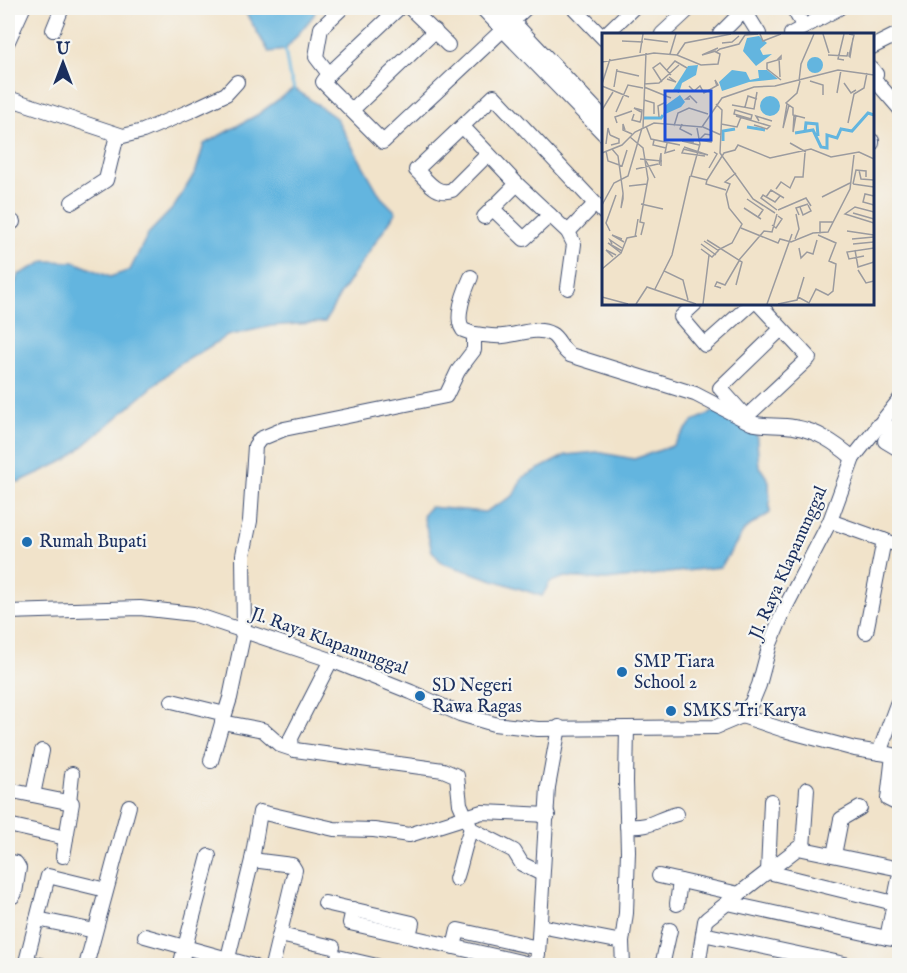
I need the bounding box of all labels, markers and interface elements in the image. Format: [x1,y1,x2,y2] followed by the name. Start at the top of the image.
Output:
[33,33,93,93] north arrow
[602,33,874,304] inset map
[55,40,70,60] text: U
[744,483,833,645] street label: Jl. Raya Klapanunggal
[39,531,147,554] place label: Rumah Bupati
[20,535,34,549] marker: Rumah Bupati
[245,602,411,681] street label: Jl. Raya Klapanunggal
[634,651,715,695] place label: SMP Tiara School 2
[615,665,629,679] marker: SMP Tiara School 2
[432,675,522,719] place label: SD Negeri Rawa Ragas
[413,689,427,703] marker: SD Negeri Rawa Ragas
[683,700,807,723] place label: SMKS Tri Karya
[664,704,678,718] marker: SMKS Tri Karya

